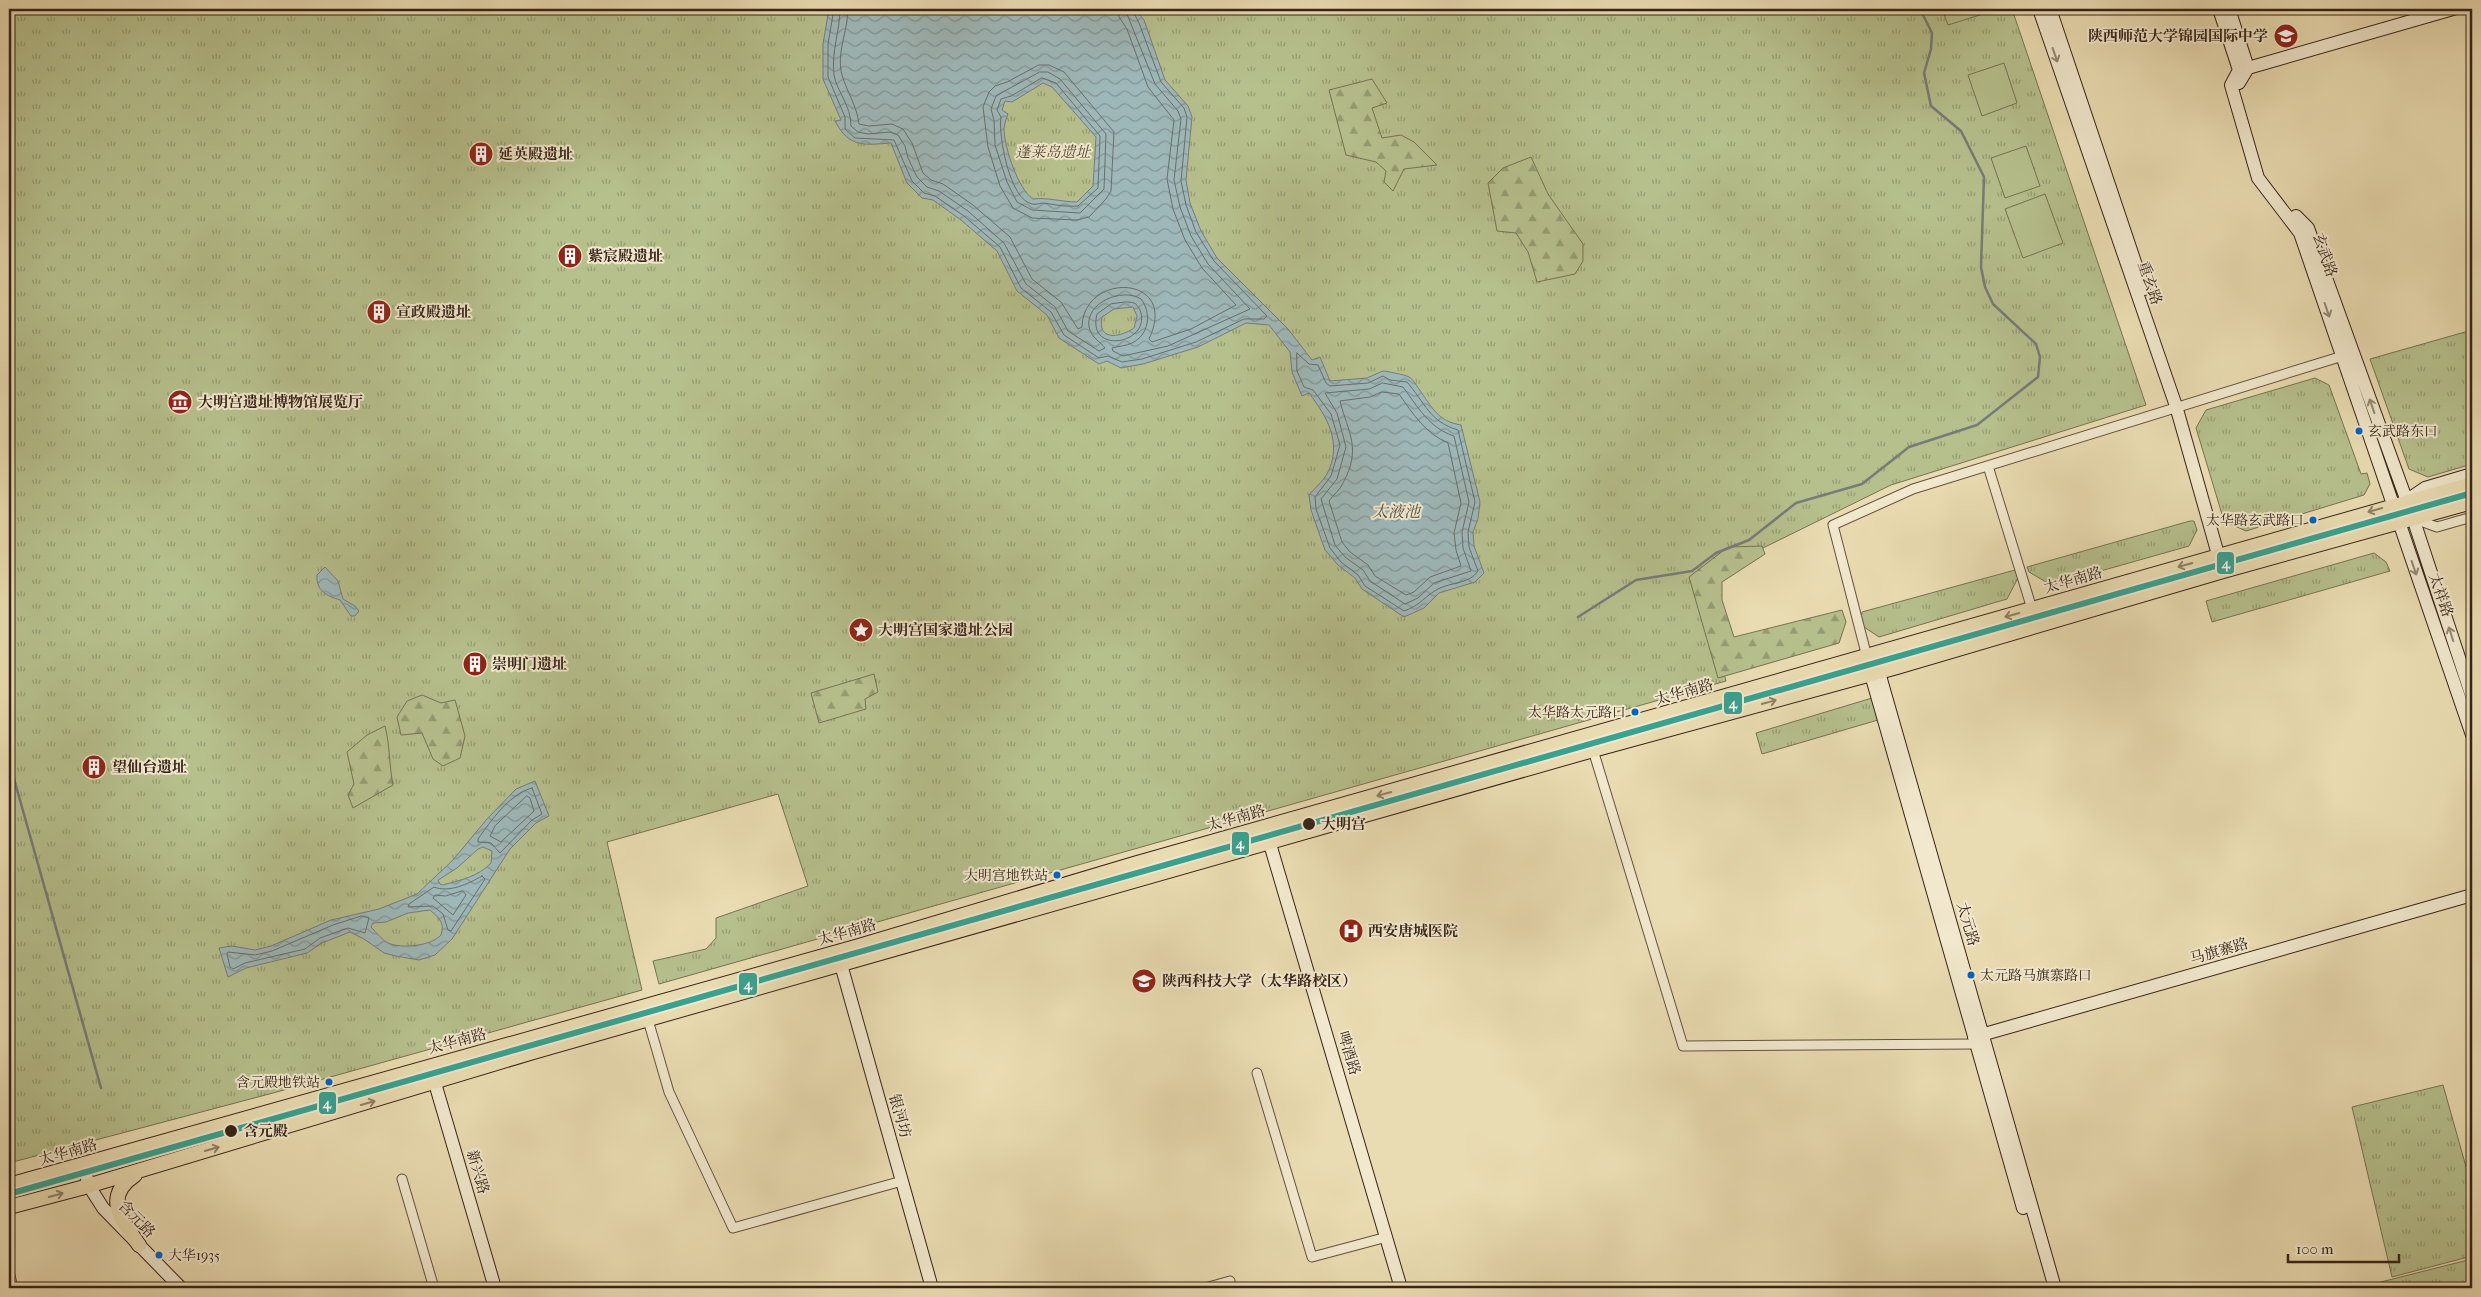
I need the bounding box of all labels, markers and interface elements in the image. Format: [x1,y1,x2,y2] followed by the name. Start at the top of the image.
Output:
[2273,23,2299,49] school or university icon: 陕西师范大学锦园国际中学
[2088,27,2268,45] place label: 陕西师范大学锦园国际中学
[2050,47,2060,63] one-way arrow
[468,141,494,167] building icon: 延英殿遗址
[1015,143,1091,161] park label: 蓬莱岛遗址
[498,145,573,163] place label: 延英殿遗址
[2309,231,2341,279] street label: 玄武路
[557,243,583,269] building icon: 紫宸殿遗址
[588,247,663,265] place label: 紫宸殿遗址
[2134,259,2166,307] street label: 重玄路
[366,299,392,325] building icon: 宣政殿遗址
[2323,301,2332,317] one-way arrow
[396,303,471,321] place label: 宣政殿遗址
[167,389,193,415] museum icon: 大明宫遗址博物馆展览厅
[198,393,363,411] place label: 大明宫遗址博物馆展览厅
[2367,399,2376,414] one-way arrow
[2368,423,2438,440] place label: 玄武路东口
[2354,426,2364,436] marker: 玄武路东口
[1372,502,1422,521] water label: 太液池
[2367,506,2383,515] one-way arrow
[2206,512,2304,529] place label: 太华路玄武路口
[2308,515,2318,525] marker: 太华路玄武路口
[2216,551,2235,575] line badge: 4
[2221,555,2231,572] text: 4
[2177,560,2193,570] one-way arrow
[2410,560,2419,575] one-way arrow
[2042,563,2104,597] street label: 太华南路
[2425,571,2457,619] street label: 太祥路
[2004,611,2020,621] one-way arrow
[848,617,874,643] place icon: 大明宫国家遗址公园
[878,621,1013,639] place label: 大明宫国家遗址公园
[2446,627,2456,643] one-way arrow
[462,651,488,677] building icon: 崇明门遗址
[492,655,567,673] place label: 崇明门遗址
[1653,675,1715,709] street label: 太华南路
[1723,691,1743,715] line badge: 4
[1728,695,1738,712] text: 4
[1761,697,1777,707] one-way arrow
[1528,704,1626,721] place label: 太华路太元路口
[1630,707,1640,717] marker: 太华路太元路口
[81,754,107,780] building icon: 望仙台遗址
[112,758,187,776] place label: 望仙台遗址
[1377,790,1393,799] one-way arrow
[1205,801,1267,835] street label: 太华南路
[1321,815,1366,833] place label: 大明宫
[1301,816,1317,832] marker: 大明宫
[1231,831,1250,856] line badge: 4
[1235,835,1245,852] text: 4
[964,867,1048,884] place label: 大明宫地铁站
[1052,870,1062,880] marker: 大明宫地铁站
[1953,900,1983,948] street label: 太元路
[816,915,878,949] street label: 太华南路
[1338,918,1364,944] hospital icon: 西安唐城医院
[1368,922,1458,940] place label: 西安唐城医院
[2188,934,2250,968] street label: 马旗寨路
[1980,967,2092,984] place label: 太元路马旗寨路口
[1131,968,1157,994] school or university icon: 陕西科技大学（太华路校区）
[1966,970,1976,980] marker: 太元路马旗寨路口
[738,972,758,996] line badge: 4
[1162,972,1357,990] place label: 陕西科技大学（太华路校区）
[743,976,753,993] text: 4
[426,1025,488,1057] street label: 太华南路
[1334,1029,1364,1077] street label: 啤酒路
[236,1074,320,1091] place label: 含元殿地铁站
[324,1077,334,1087] marker: 含元殿地铁站
[318,1091,337,1115] line badge: 4
[885,1092,915,1140] street label: 银河坊
[322,1095,332,1112] text: 4
[359,1097,375,1107] one-way arrow
[243,1122,288,1140] place label: 含元殿
[223,1123,239,1139] marker: 含元殿
[37,1135,99,1169] street label: 太华南路
[203,1143,219,1153] one-way arrow
[463,1148,493,1196] street label: 新兴路
[47,1190,63,1199] one-way arrow
[115,1197,159,1241] street label: 含元路
[2288,1232,2400,1264] scale bar
[2296,1240,2334,1258] text: 100 m
[168,1247,220,1264] place label: 大华1935
[154,1250,164,1260] marker: 大华1935

